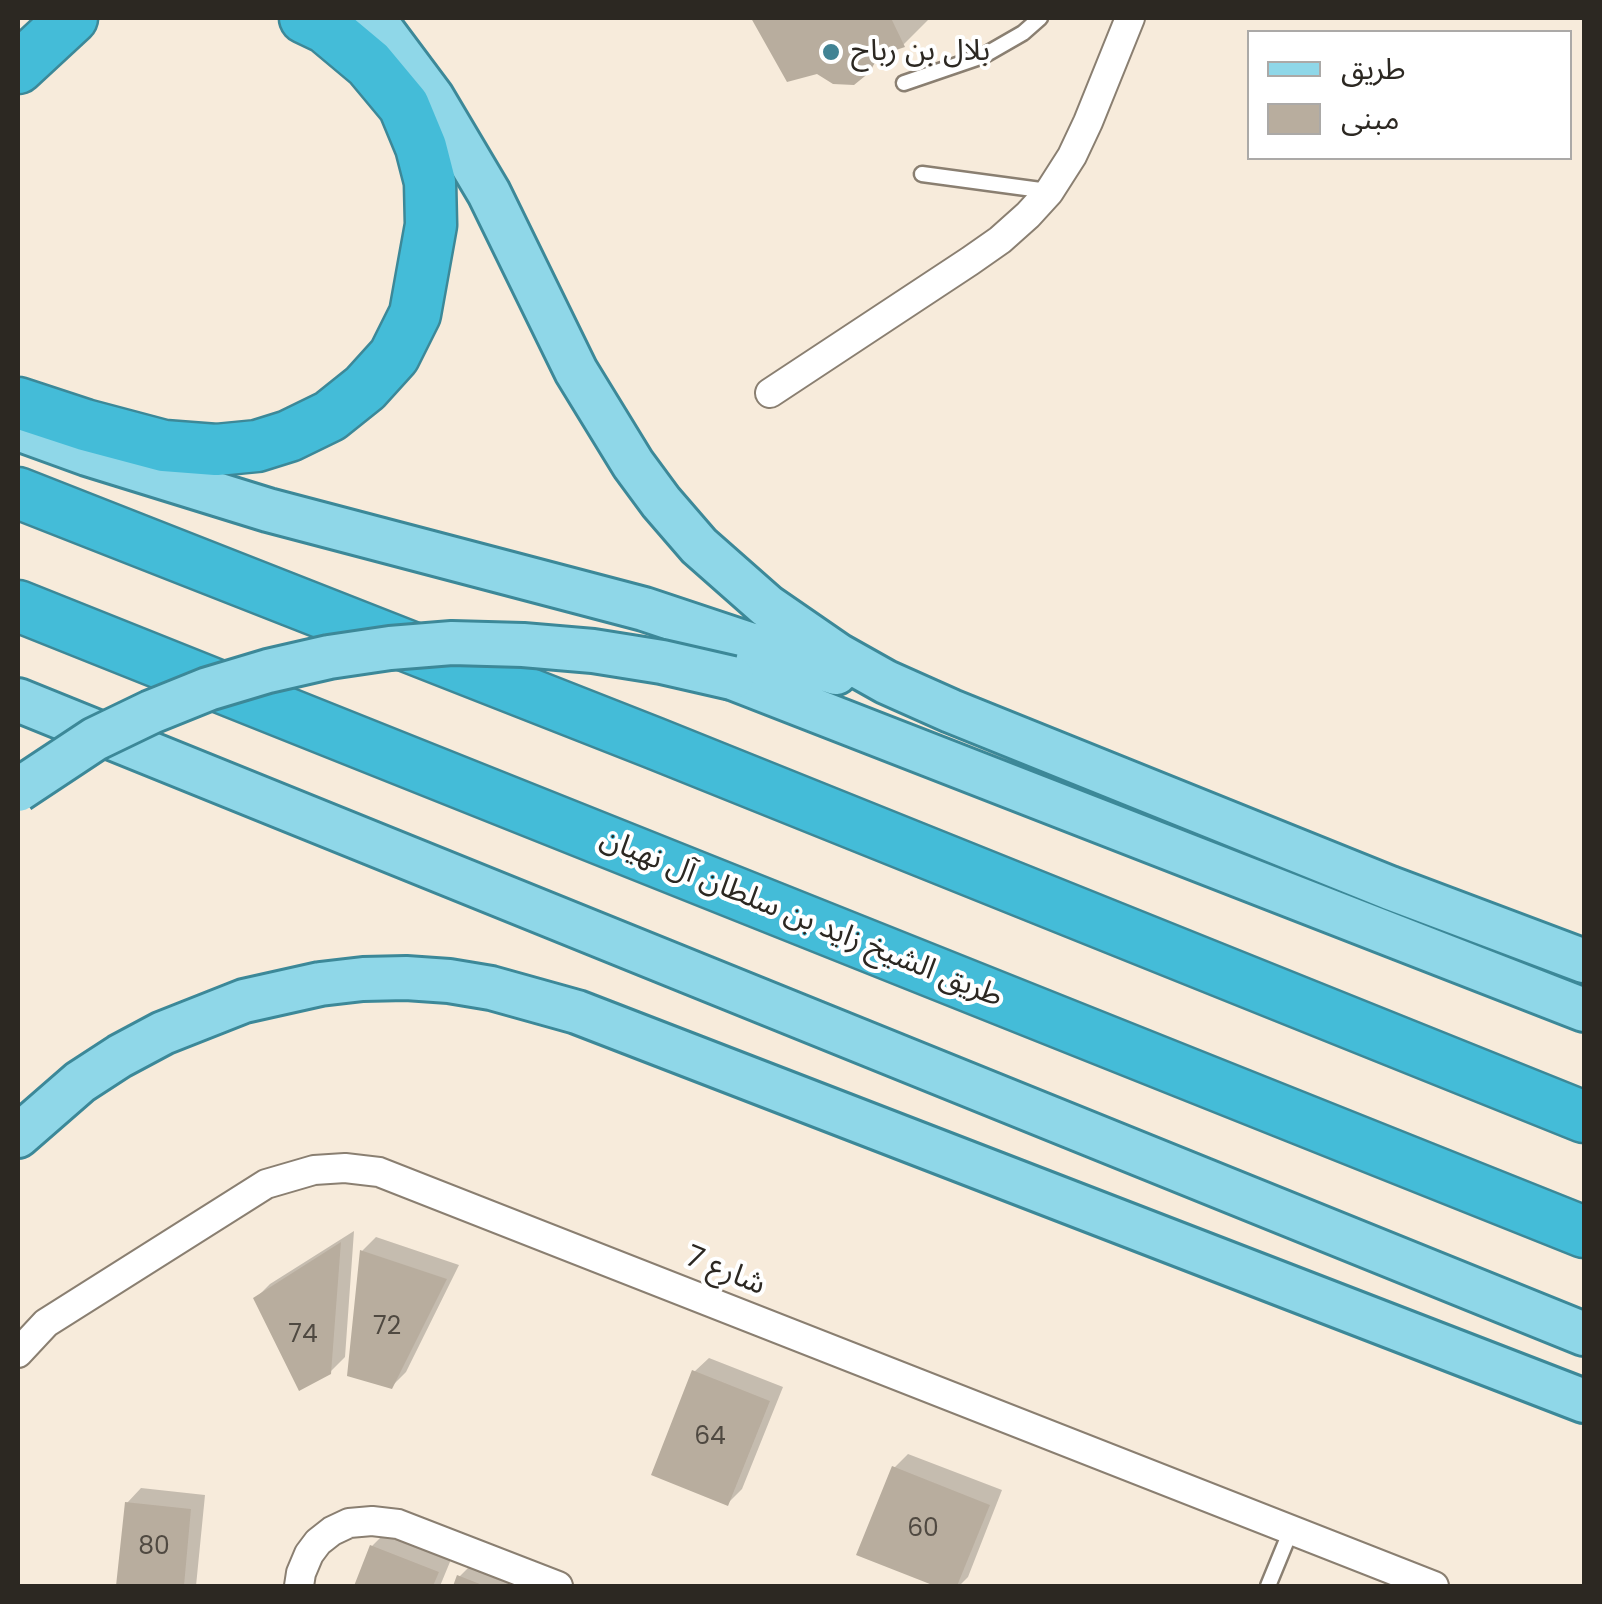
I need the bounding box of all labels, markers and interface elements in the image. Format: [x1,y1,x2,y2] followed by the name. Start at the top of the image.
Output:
[1247,30,1572,160] legend
[851,34,990,70] place label: بلال بن رباح
[820,41,842,63] marker: بلال بن رباح
[1341,47,1406,90] text: طريق
[1341,97,1399,140] text: مبنى
[595,822,1007,1016] street label: طريق الشيخ زايد بن سلطان آل نهيان
[680,1240,770,1304] street label: شارع 7
[373,1313,401,1343] house number: 72
[288,1321,318,1351] house number: 74
[694,1423,726,1453] house number: 64
[907,1515,939,1545] house number: 60
[138,1533,170,1563] house number: 80

